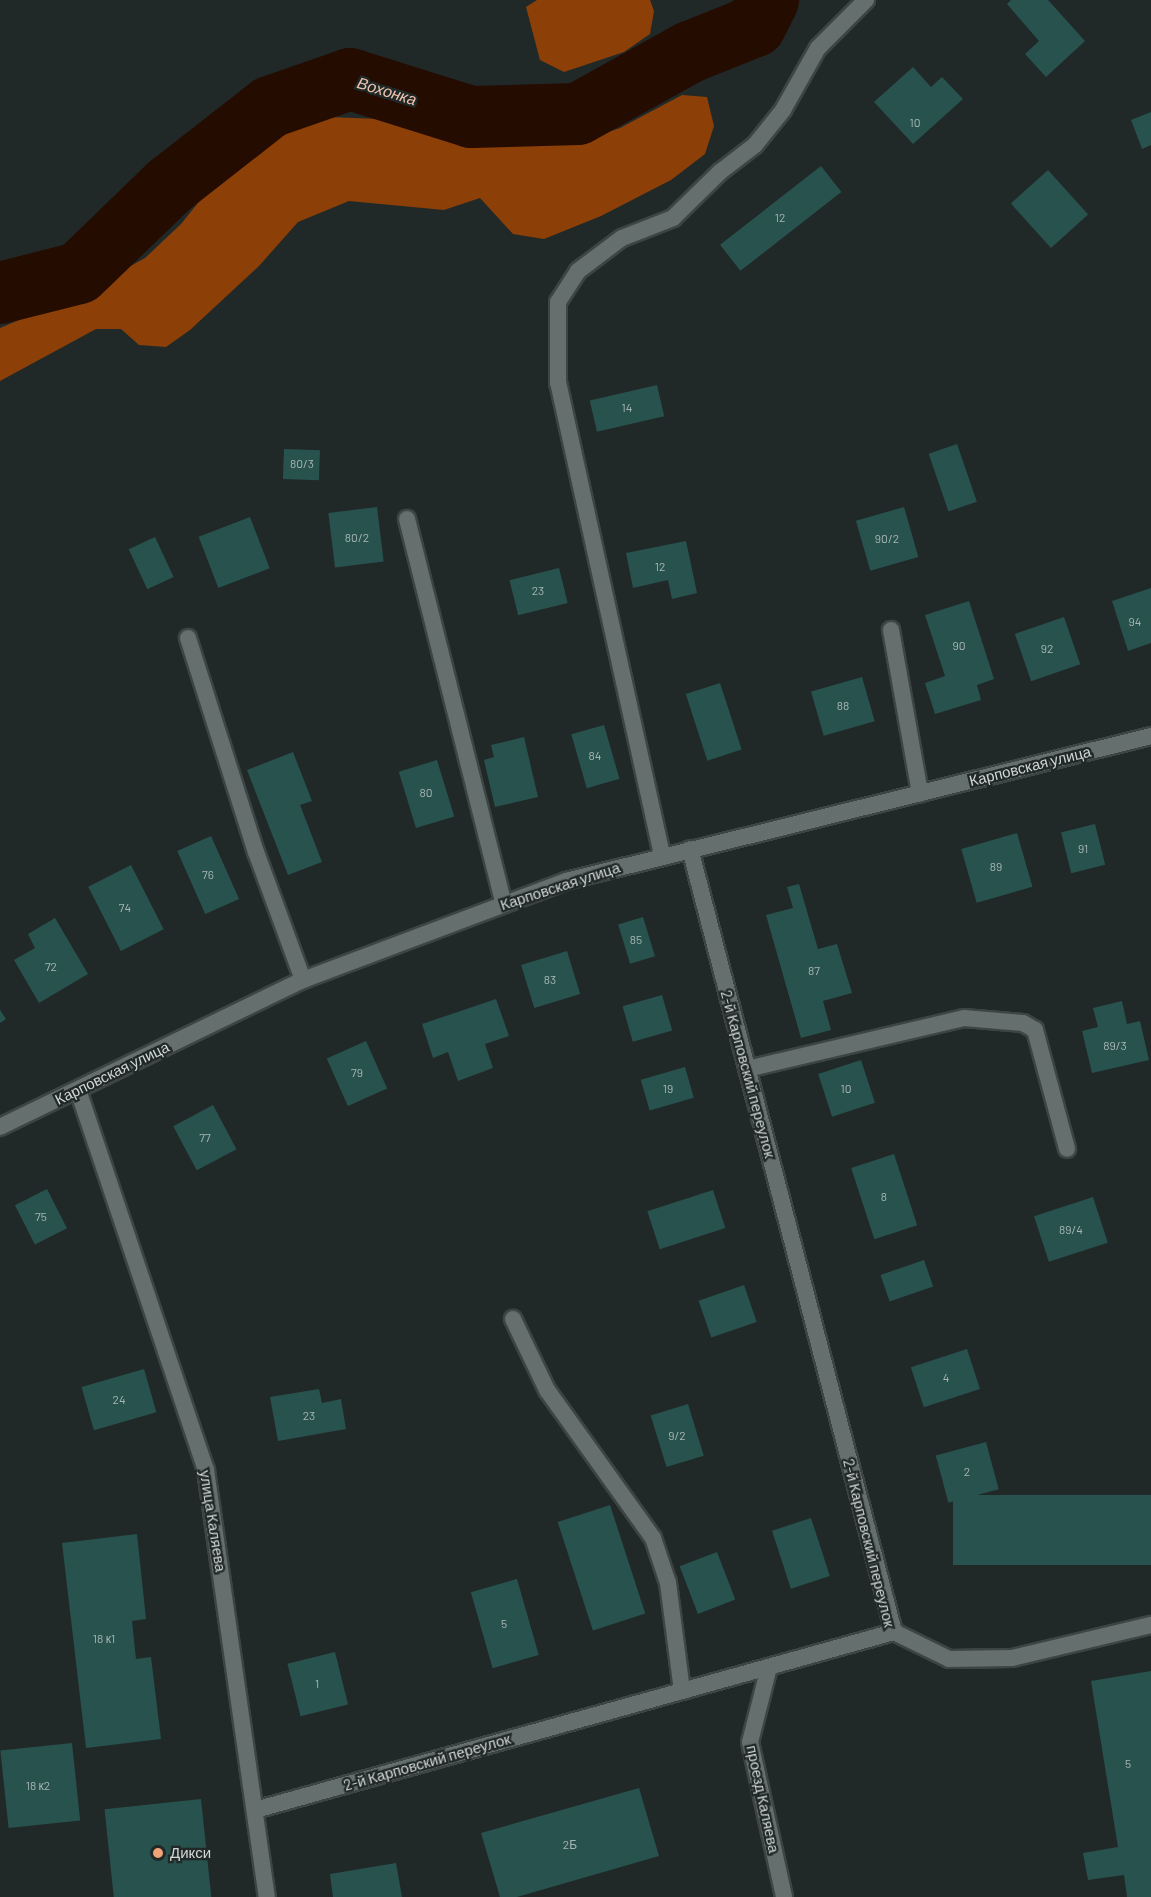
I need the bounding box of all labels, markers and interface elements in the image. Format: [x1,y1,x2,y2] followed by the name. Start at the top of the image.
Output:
[355,73,419,109] water label: Вохонка
[910,116,920,130] house number: 10
[775,211,785,225] house number: 12
[622,401,632,415] house number: 14
[290,457,314,471] house number: 80/3
[345,531,369,545] house number: 80/2
[875,532,899,546] house number: 90/2
[655,560,665,574] house number: 12
[532,584,544,598] house number: 23
[1129,615,1141,629] house number: 94
[952,639,966,653] house number: 90
[1041,642,1053,656] house number: 92
[837,699,849,713] house number: 88
[967,742,1093,790] street label: Карповская улица
[589,749,601,763] house number: 84
[419,786,433,800] house number: 80
[1078,842,1088,856] house number: 91
[498,858,622,914] street label: Карповская улица
[990,860,1002,874] house number: 89
[202,868,214,882] house number: 76
[119,901,131,915] house number: 74
[630,933,642,947] house number: 85
[45,960,57,974] house number: 72
[808,964,820,978] house number: 87
[544,973,556,987] house number: 83
[717,988,779,1160] street label: 2-й Карповский переулок
[52,1038,172,1108] street label: Карповская улица
[1103,1039,1127,1053] house number: 89/3
[351,1066,363,1080] house number: 79
[663,1082,673,1096] house number: 19
[841,1082,851,1096] house number: 10
[199,1131,211,1145] house number: 77
[881,1190,887,1204] house number: 8
[35,1210,47,1224] house number: 75
[1059,1223,1083,1237] house number: 89/4
[943,1371,949,1385] house number: 4
[112,1393,126,1407] house number: 24
[303,1409,315,1423] house number: 23
[668,1429,686,1443] house number: 9/2
[839,1457,899,1629] street label: 2-й Карповский переулок
[964,1465,970,1479] house number: 2
[196,1469,230,1573] street label: улица Каляева
[501,1617,507,1631] house number: 5
[93,1632,115,1646] house number: 18 к1
[315,1677,319,1691] house number: 1
[341,1730,513,1794] street label: 2-й Карповский переулок
[743,1744,783,1854] street label: проезд Каляева
[1125,1757,1131,1771] house number: 5
[26,1779,50,1793] house number: 18 к2
[563,1838,577,1852] house number: 2Б
[170,1844,211,1862] place label: Дикси
[151,1846,165,1860] marker: Дикси

